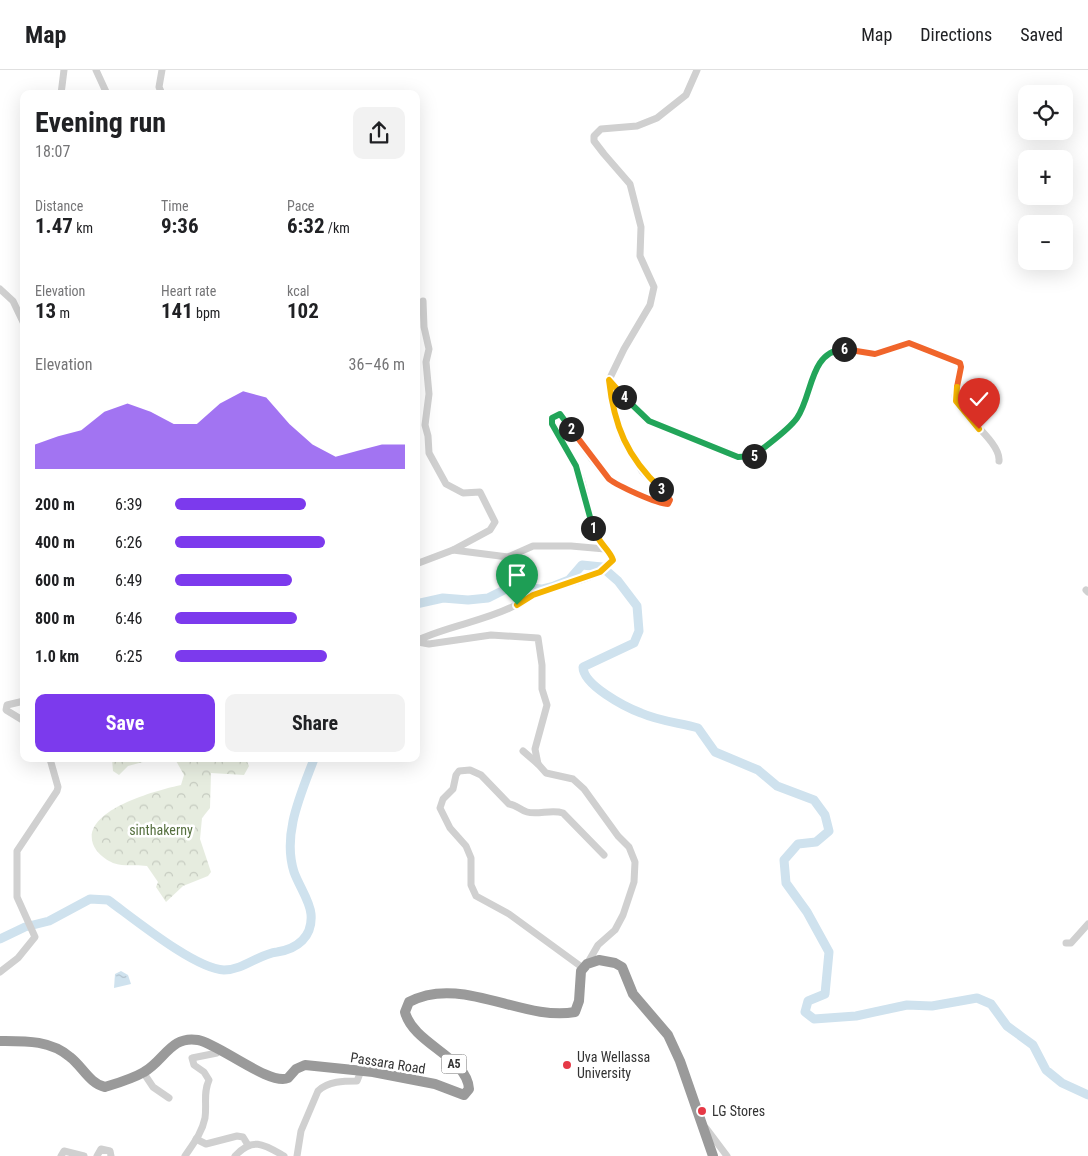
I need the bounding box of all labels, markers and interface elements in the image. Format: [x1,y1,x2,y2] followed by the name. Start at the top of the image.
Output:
[25,21,66,49] text: Map
[861,24,892,45] text: Map
[920,24,992,45] text: Directions
[1020,24,1063,45] text: Saved
[1018,85,1073,270] map controls
[1018,85,1073,140] button: locate
[35,106,166,139] text: Evening run
[353,107,405,159] button: share
[35,142,70,161] text: 18:07
[1018,150,1073,205] button: +
[35,198,83,214] text: Distance
[161,198,189,214] text: Time
[287,198,314,214] text: Pace
[35,214,73,238] text: 1.47
[161,214,199,238] text: 9:36
[287,214,325,238] text: 6:32
[1018,215,1073,270] button: −
[73,220,93,236] text: km
[325,220,350,236] text: /km
[35,283,85,299] text: Elevation
[161,283,216,299] text: Heart rate
[287,283,310,299] text: kcal
[35,299,56,323] text: 13
[161,299,193,323] text: 141
[287,299,319,323] text: 102
[56,305,70,321] text: m
[193,305,220,321] text: bpm
[832,336,856,362] pin: 6
[841,341,848,357] text: 6
[35,355,93,374] text: Elevation
[349,355,405,374] text: 36–46 m
[958,378,1000,429] pin
[612,384,636,410] pin: 4
[965,385,993,413] icon: check
[621,389,628,405] text: 4
[558,416,584,442] pin: 2
[568,421,575,437] text: 2
[742,444,766,468] pin: 5
[751,448,758,464] text: 5
[648,476,674,502] pin: 3
[658,481,665,497] text: 3
[35,495,75,514] text: 200 m
[115,495,142,514] text: 6:39
[580,516,606,540] pin: 1
[590,520,597,536] text: 1
[35,533,75,552] text: 400 m
[115,533,142,552] text: 6:26
[496,554,538,605] pin
[503,561,531,589] icon: arrive
[35,571,75,590] text: 600 m
[115,571,142,590] text: 6:49
[35,609,75,628] text: 800 m
[115,609,142,628] text: 6:46
[35,647,79,666] text: 1.0 km
[115,647,142,666] text: 6:25
[35,694,215,752] button: Save
[225,694,405,752] button: Share
[129,822,193,838] park label: sinthakerny
[349,1049,427,1077] street label: Passara Road
[577,1049,650,1081] place label: Uva Wellassa University
[442,1054,466,1074] road number: A5
[561,1059,573,1071] marker: Uva Wellassa University
[712,1103,765,1119] place label: LG Stores
[696,1105,708,1117] marker: LG Stores

